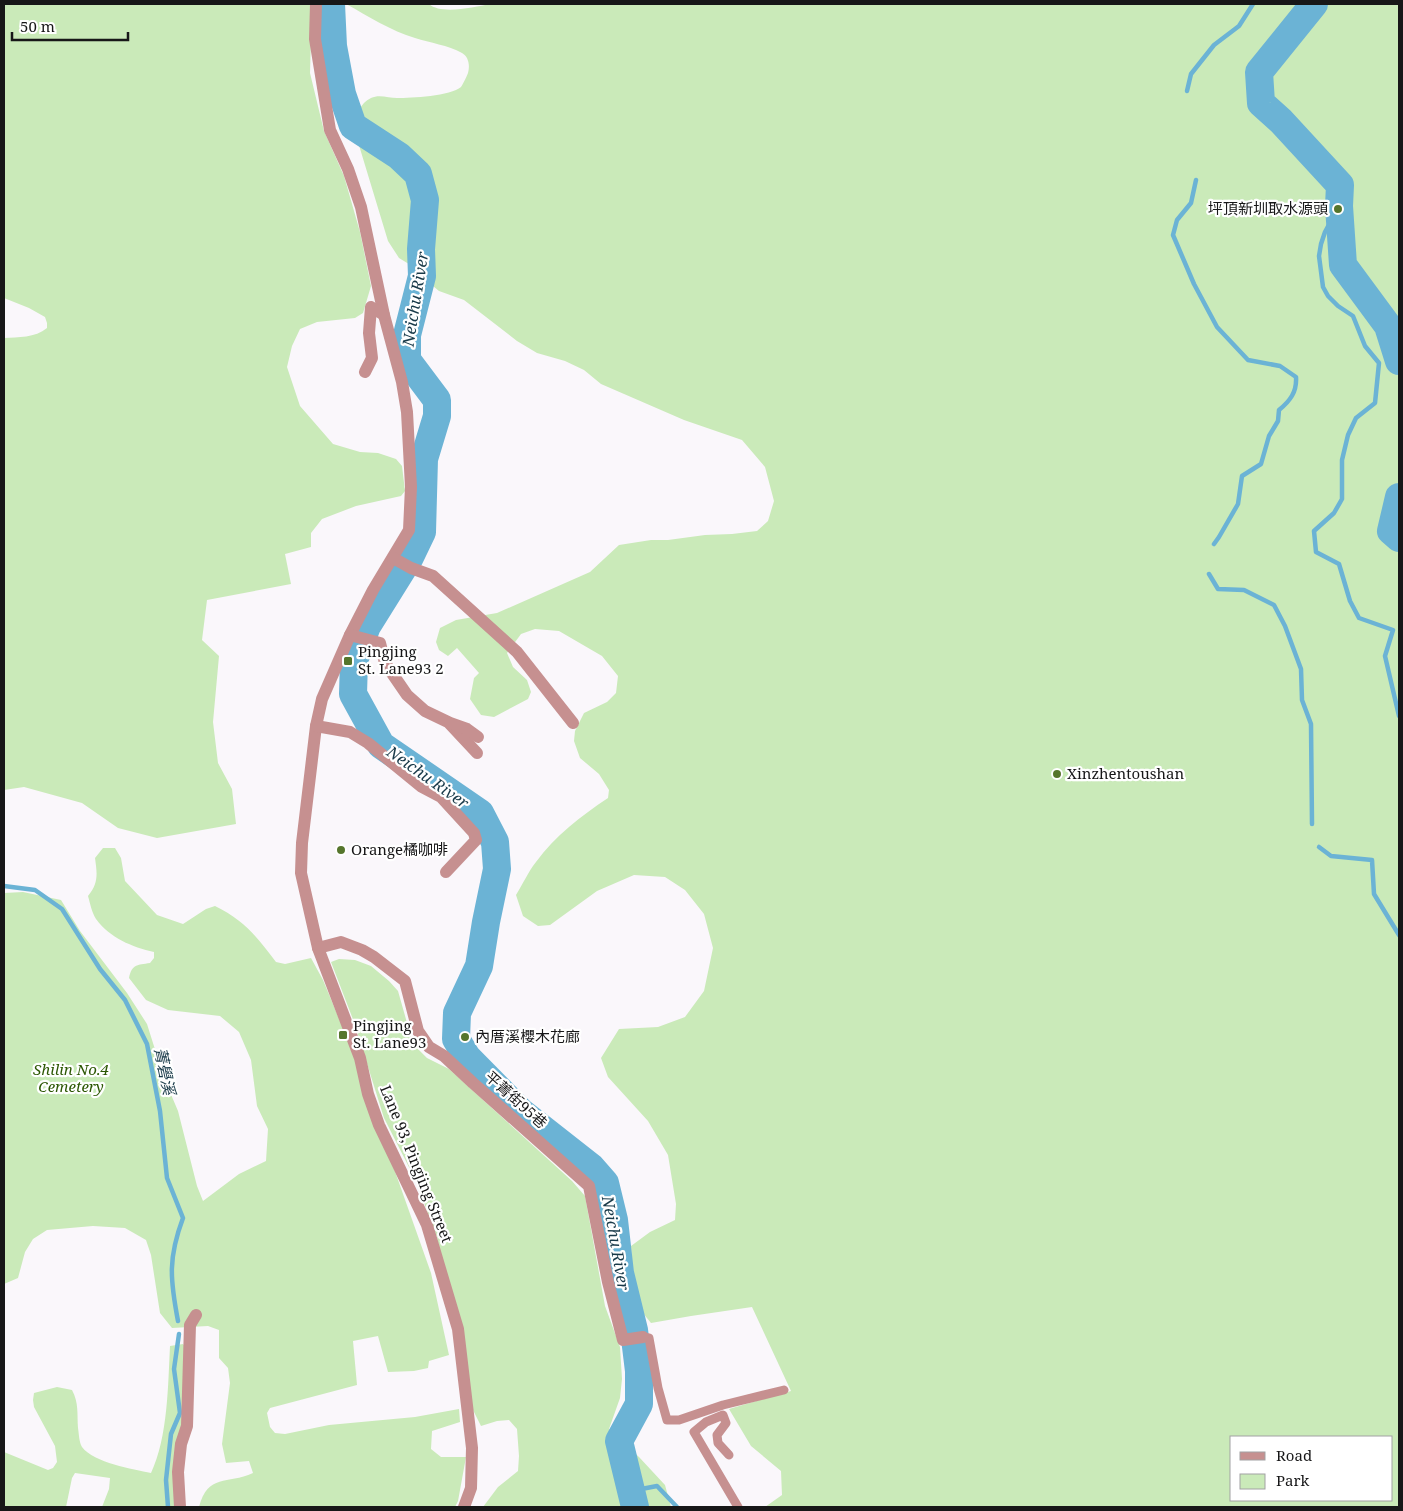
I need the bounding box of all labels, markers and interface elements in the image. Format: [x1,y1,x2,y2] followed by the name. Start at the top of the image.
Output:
[12,10,129,42] scale bar
[20,16,55,36] text: 50 m
[1208,198,1328,218] place label: 坪頂新圳取水源頭
[1332,203,1344,215] marker: 坪頂新圳取水源頭
[397,250,433,349] water label: Neichu River
[358,641,444,678] place label: Pingjing St. Lane93 2
[342,655,354,667] marker: Pingjing St. Lane93 2
[382,740,474,814] water label: Neichu River
[1067,763,1184,783] place label: Xinzhentoushan
[1051,768,1063,780] marker: Xinzhentoushan
[351,839,448,859] place label: Orange橘咖啡
[335,844,347,856] marker: Orange橘咖啡
[353,1015,426,1052] place label: Pingjing St. Lane93
[475,1026,580,1046] place label: 內厝溪櫻木花廊
[337,1029,349,1041] marker: Pingjing St. Lane93
[459,1031,471,1043] marker: 內厝溪櫻木花廊
[149,1045,181,1099] water label: 菁礐溪
[33,1059,109,1096] park label: Shilin No.4 Cemetery
[481,1066,552,1132] street label: 平菁街95巷
[376,1082,458,1245] street label: Lane 93, Pingjing Street
[597,1193,635,1292] water label: Neichu River
[1230,1436,1393,1501] legend
[1276,1445,1312,1465] text: Road
[1276,1470,1310,1490] text: Park

